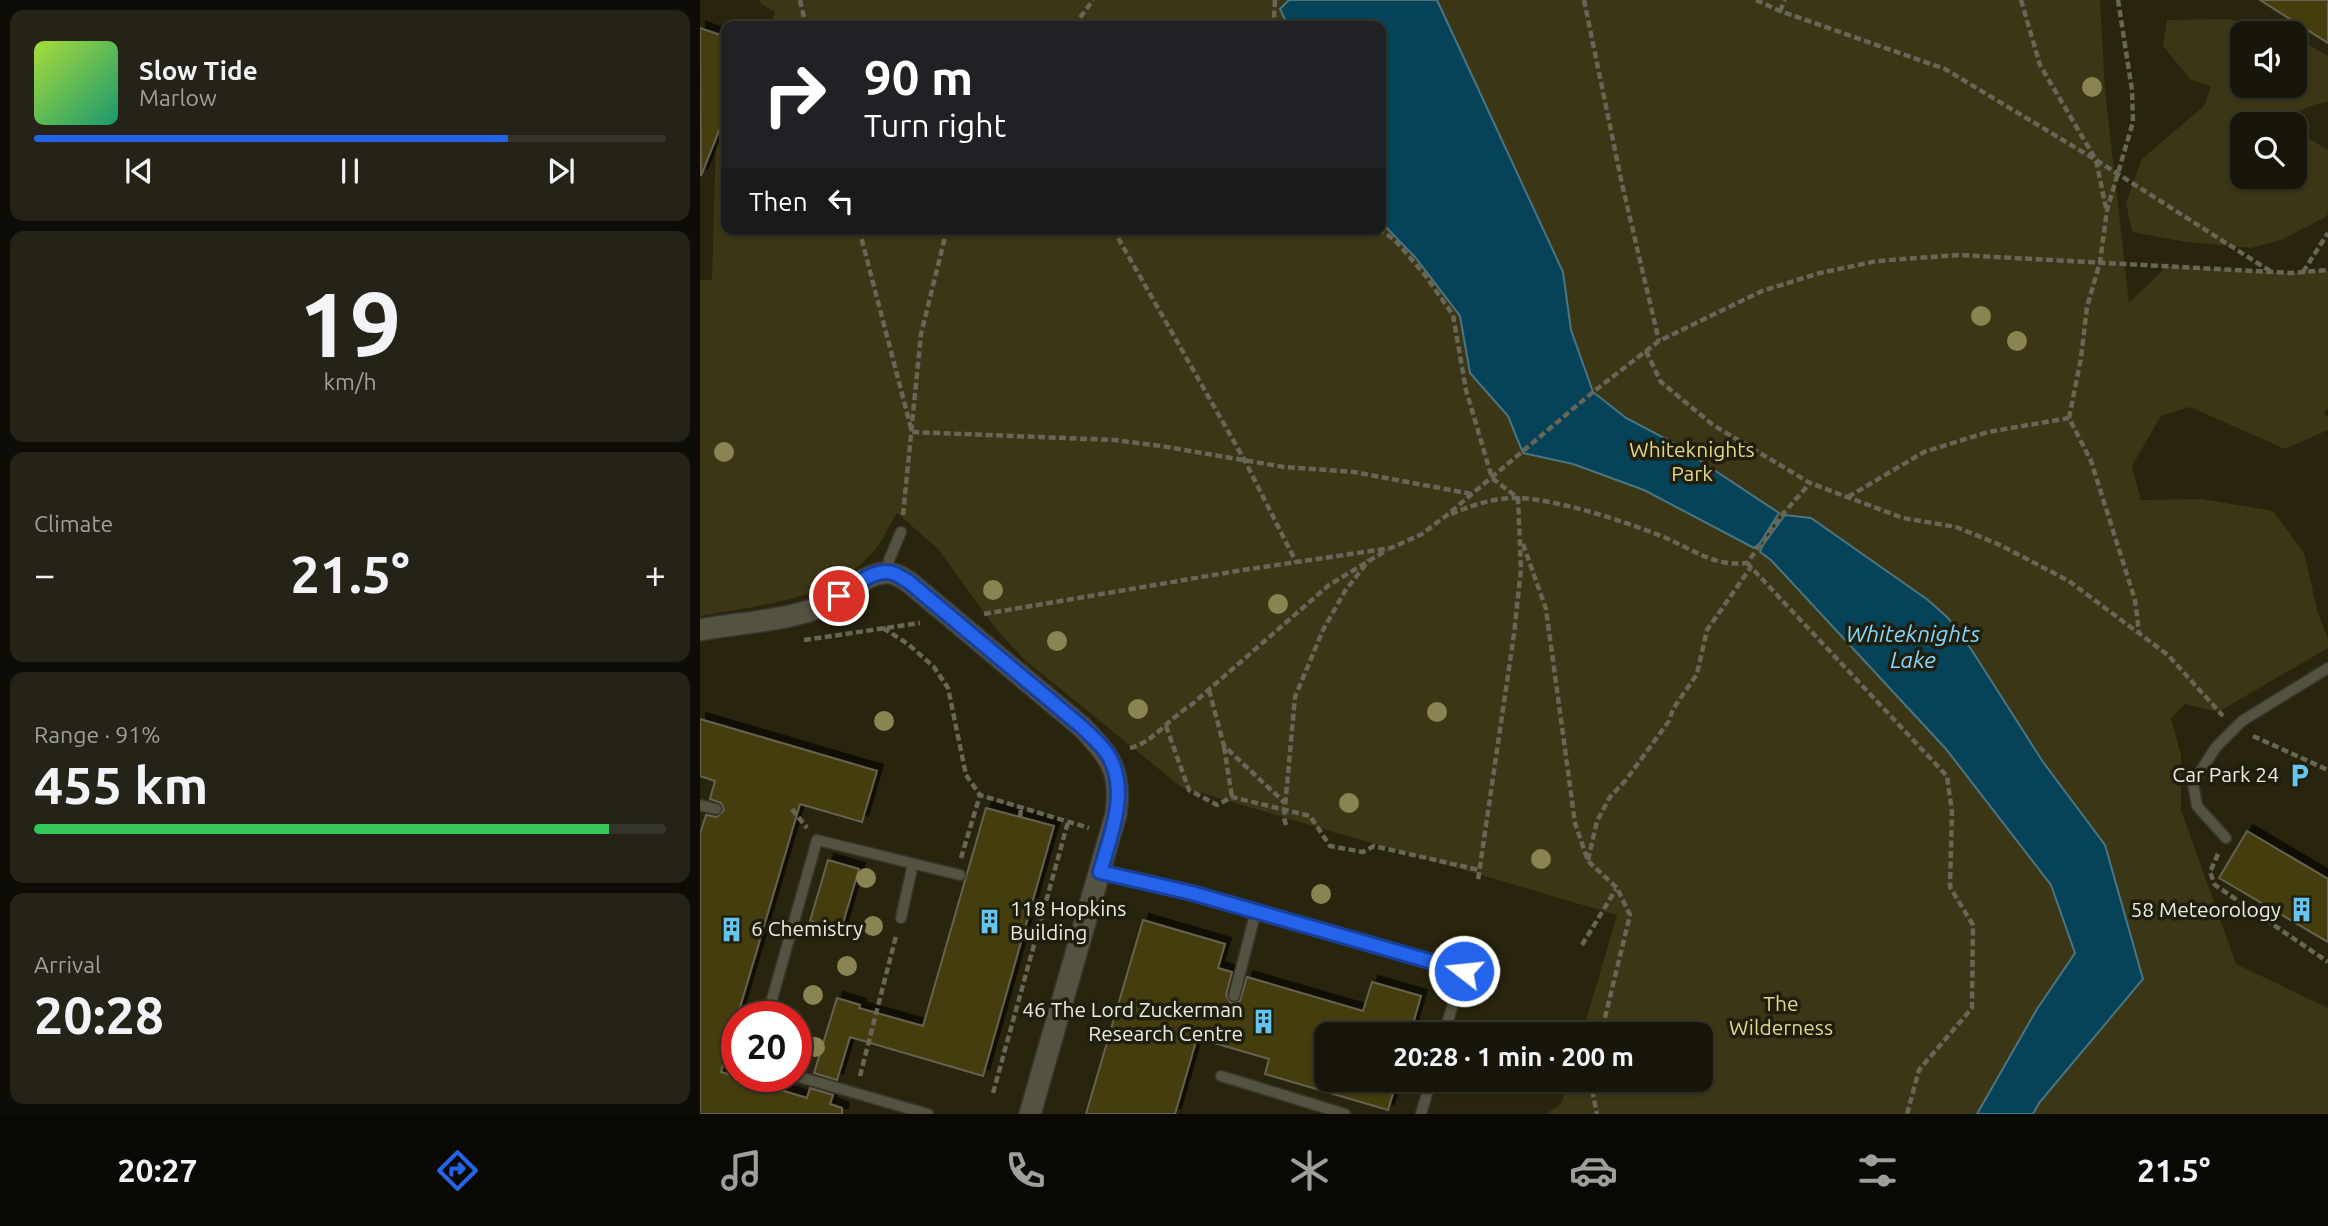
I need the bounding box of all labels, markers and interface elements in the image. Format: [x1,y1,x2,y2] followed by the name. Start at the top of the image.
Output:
[2230,21,2307,189] map controls
[2230,21,2307,98] button: sound
[749,49,840,140] icon: right
[864,49,973,104] text: 90 m
[139,56,258,85] text: Slow Tide
[139,85,217,110] text: Marlow
[864,107,1006,143] text: Turn right
[2230,112,2307,189] button: search
[120,152,158,190] icon: previous
[331,152,369,190] icon: pause
[542,152,580,190] icon: next
[822,182,860,220] icon: left
[749,187,808,216] text: Then
[299,272,401,374] text: 19
[323,369,377,394] text: km/h
[1629,437,1755,485] park label: Whiteknights Park
[34,511,113,536] text: Climate
[290,545,410,603] text: 21.5°
[34,553,55,595] text: −
[645,553,666,595] text: +
[809,566,869,626] pin
[820,577,858,615] icon: arrive
[1846,621,1980,672] water label: Whiteknights Lake
[34,722,161,747] text: Range · 91%
[34,756,208,814] text: 455 km
[2285,761,2313,789] parking icon: Car Park 24
[2172,762,2279,786] place label: Car Park 24
[1010,896,1126,944] place label: 118 Hopkins Building
[2287,896,2315,924] building icon: 58 Meteorology
[2130,897,2281,921] place label: 58 Meteorology
[976,907,1004,935] building icon: 118 Hopkins Building
[717,915,745,943] building icon: 6 Chemistry
[751,916,863,940] place label: 6 Chemistry
[1427,934,1501,1008] position arrow
[34,952,101,977] text: Arrival
[34,986,164,1044] text: 20:28
[1729,991,1833,1039] park label: The Wilderness
[1022,997,1243,1045] place label: 46 The Lord Zuckerman Research Centre
[721,1001,812,1092] speed limit sign: 20
[1249,1008,1277,1036] building icon: 46 The Lord Zuckerman Research Centre
[1393,1042,1634,1071] text: 20:28 · 1 min · 200 m
[433,1146,482,1195] icon: directions
[717,1146,766,1195] icon: music
[1001,1146,1050,1195] icon: phone
[1285,1146,1334,1195] icon: climate
[1569,1146,1618,1195] icon: car
[1853,1146,1902,1195] icon: filters
[118,1152,198,1188] text: 20:27
[2137,1152,2210,1188] text: 21.5°

